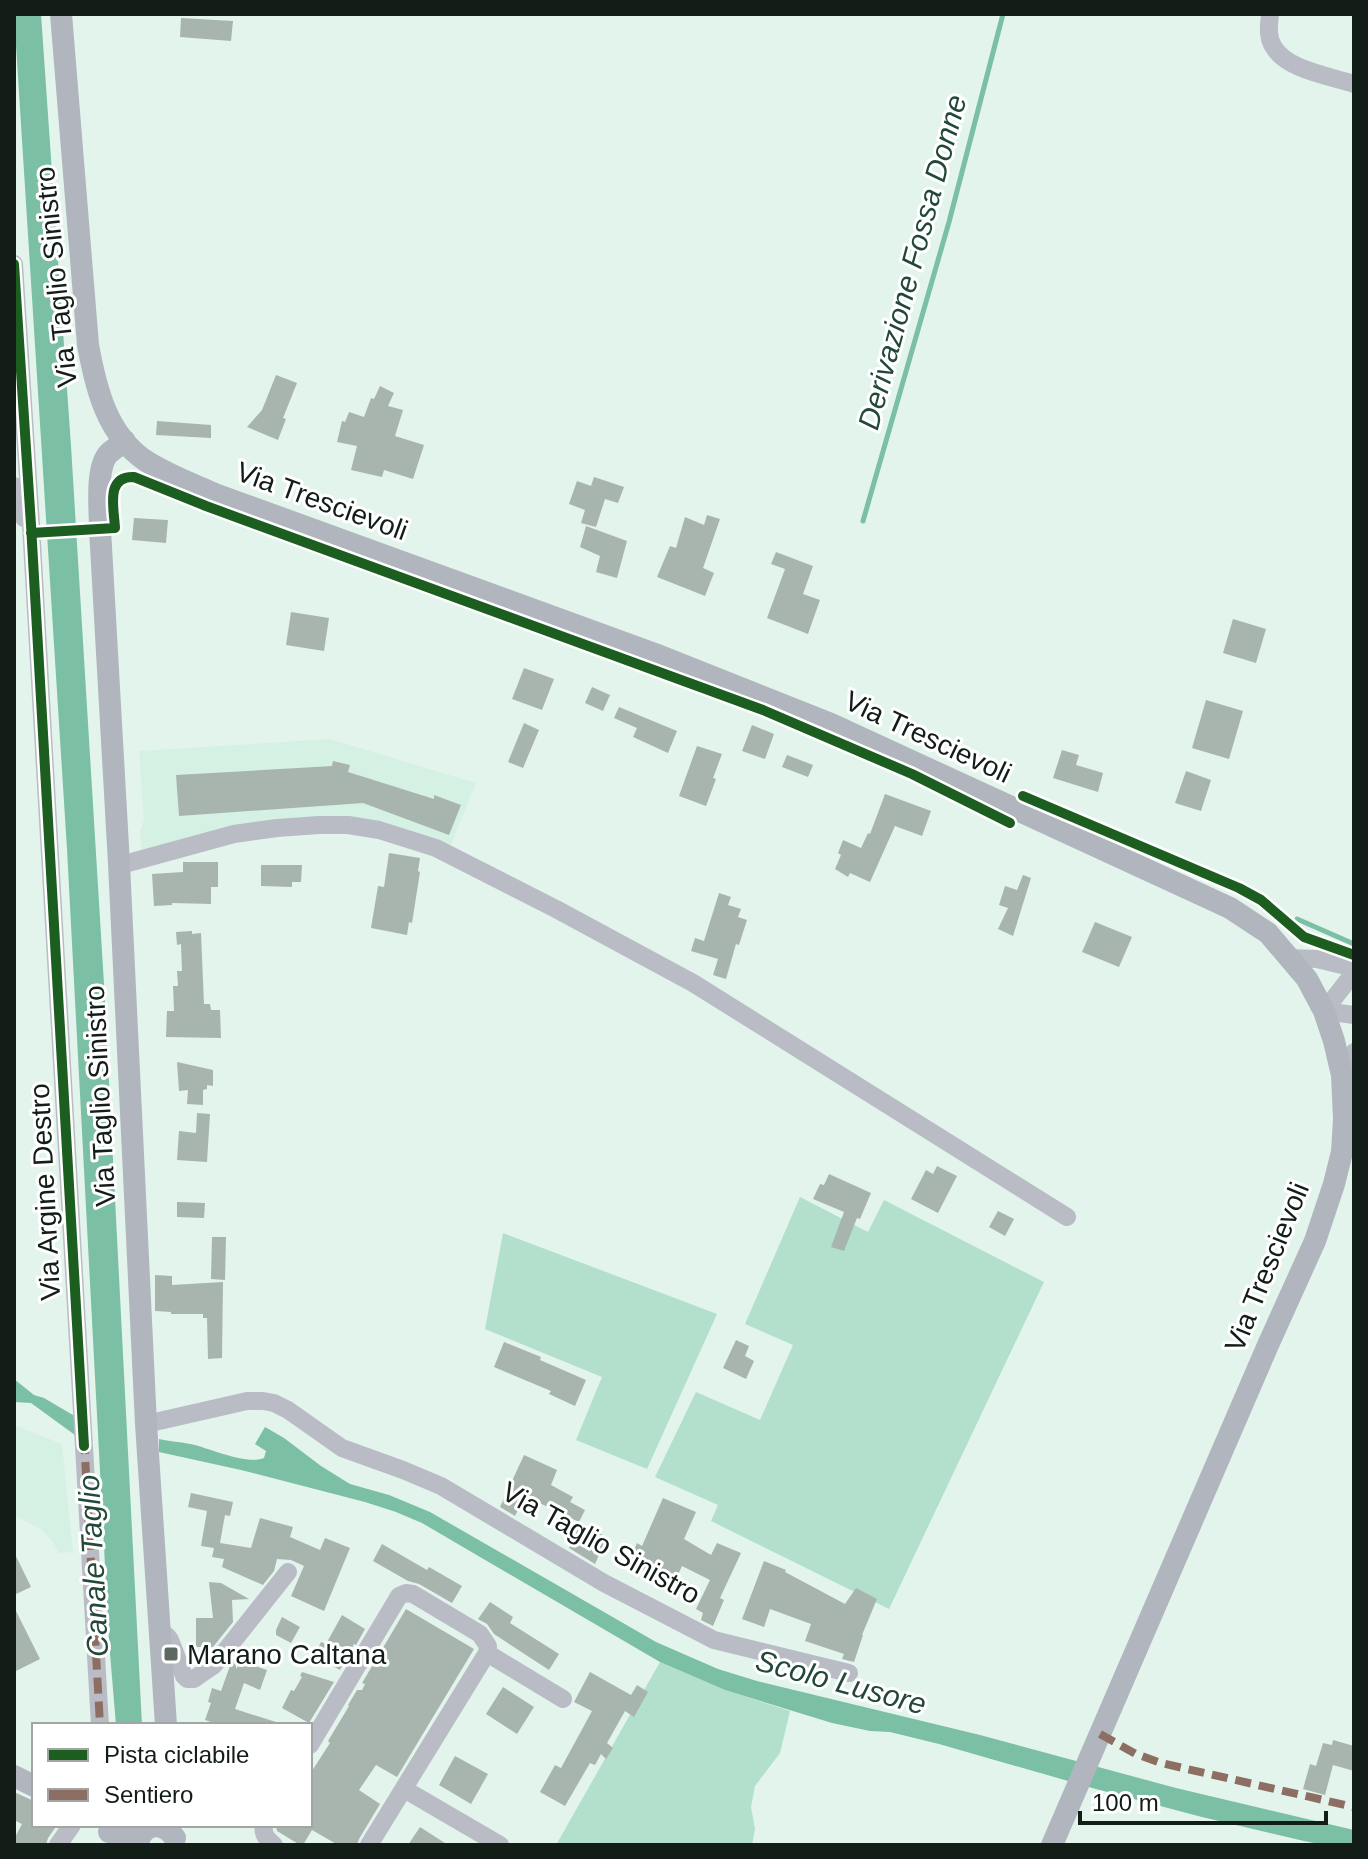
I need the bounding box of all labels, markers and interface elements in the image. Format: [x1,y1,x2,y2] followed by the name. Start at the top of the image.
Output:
[851,91,973,433] water label: Derivazione Fossa Donne
[29,165,83,389] street label: Via Taglio Sinistro
[232,456,412,546] street label: Via Trescievoli
[840,685,1016,789] street label: Via Trescievoli
[79,985,121,1207] street label: Via Taglio Sinistro
[24,1083,66,1301] street label: Via Argine Destro
[1219,1178,1315,1356] street label: Via Trescievoli
[72,1474,114,1658] water label: Canale Taglio
[497,1476,705,1610] street label: Via Taglio Sinistro
[187,1639,387,1670] place label: Marano Caltana
[752,1643,930,1721] water label: Scolo Lusore
[162,1645,180,1663] marker: Marano Caltana
[32,1723,312,1827] legend
[104,1741,249,1768] text: Pista ciclabile
[1080,1775,1326,1825] scale bar
[104,1781,193,1808] text: Sentiero
[1092,1789,1159,1816] text: 100 m

